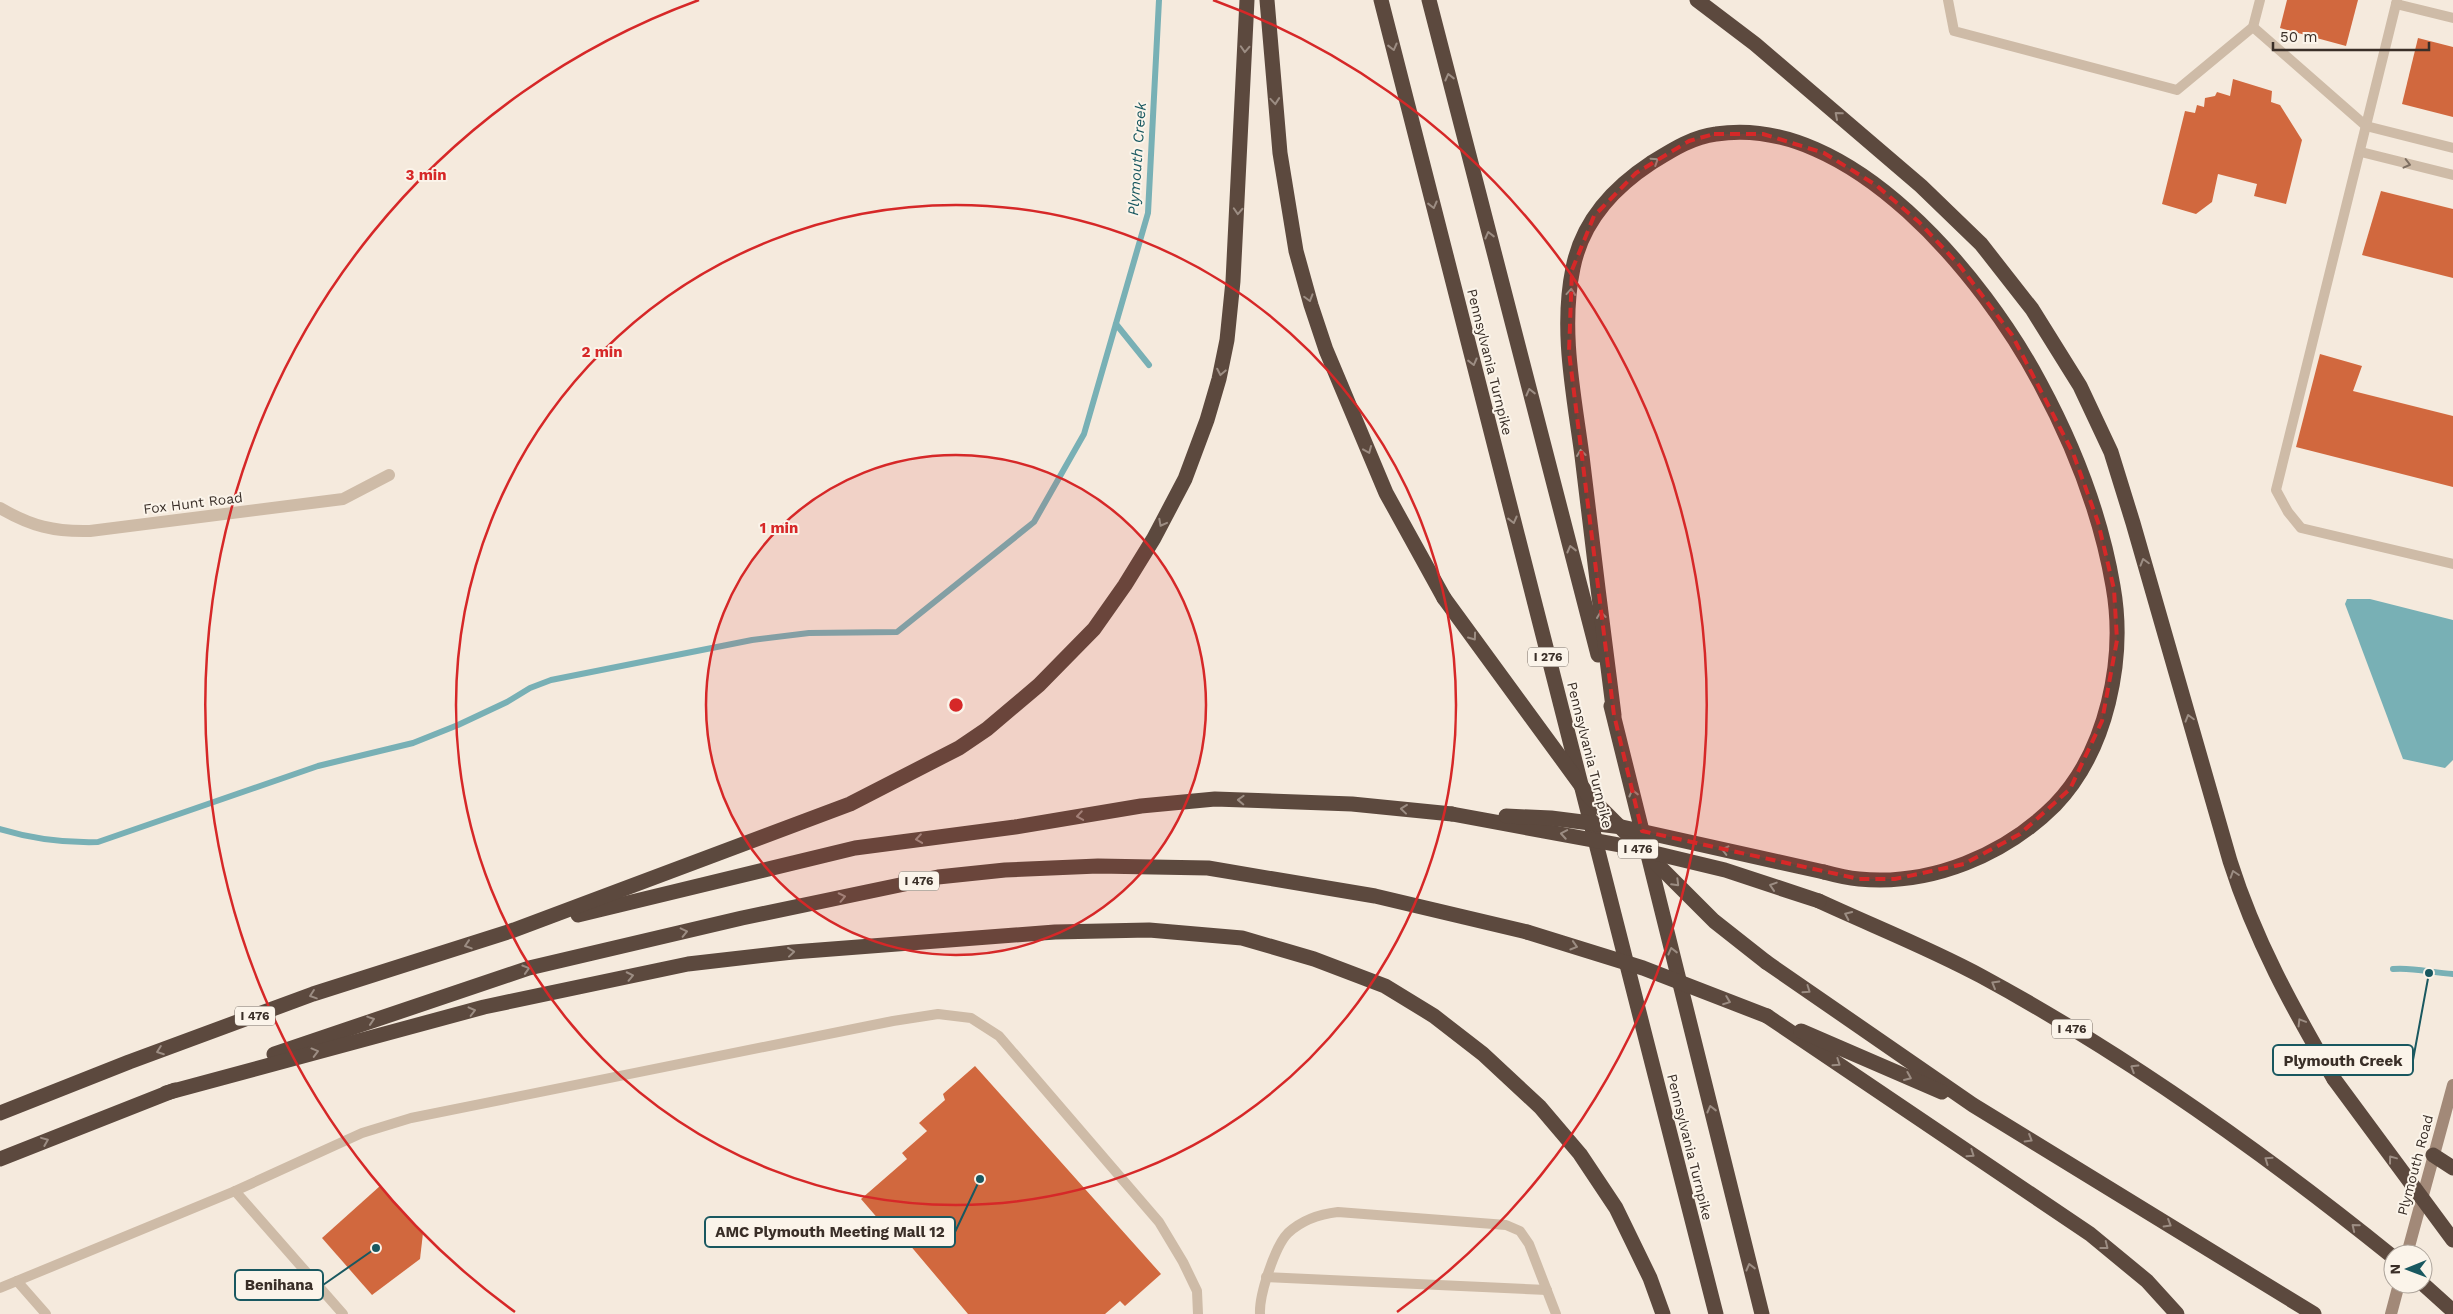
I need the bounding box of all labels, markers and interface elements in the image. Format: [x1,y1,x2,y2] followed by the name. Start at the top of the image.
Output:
[2273,20,2429,52] scale bar
[2280,28,2317,46] text: 50 m
[1387,43,1397,51] one-way arrow
[1240,45,1250,53] one-way arrow
[1444,73,1455,82] one-way arrow
[1269,97,1280,105] one-way arrow
[1124,101,1150,216] water label: Plymouth Creek
[1835,112,1844,121] one-way arrow
[1649,158,1658,167] one-way arrow
[2402,158,2411,169] one-way arrow
[406,166,446,184] text: 3 min
[1427,200,1438,209] one-way arrow
[1232,207,1243,215] one-way arrow
[1485,231,1495,239] one-way arrow
[1464,287,1516,437] street label: Pennsylvania Turnpike
[1565,287,1576,295] one-way arrow
[1304,294,1314,302] one-way arrow
[581,343,623,361] text: 2 min
[1467,358,1478,367] one-way arrow
[1216,368,1226,377] one-way arrow
[1525,387,1536,396] one-way arrow
[1362,445,1372,454] one-way arrow
[1576,449,1587,457] one-way arrow
[142,489,244,517] street label: Fox Hunt Road
[1507,515,1518,524] one-way arrow
[1158,518,1168,527] one-way arrow
[760,519,798,537] text: 1 min
[1566,545,1577,554] one-way arrow
[2140,558,2150,566] one-way arrow
[1596,610,1607,618] one-way arrow
[1467,631,1476,641] one-way arrow
[1528,648,1568,666] road number: I 276
[1564,680,1616,830] street label: Pennsylvania Turnpike
[947,696,965,714] centre of rings
[2184,714,2194,723] one-way arrow
[1628,789,1639,798] one-way arrow
[1237,795,1245,805] one-way arrow
[1399,804,1407,815] one-way arrow
[1076,810,1084,820] one-way arrow
[1560,830,1569,840] one-way arrow
[915,833,923,844] one-way arrow
[1618,840,1658,859] road number: I 476
[1721,845,1730,856] one-way arrow
[2230,870,2240,879] one-way arrow
[899,871,939,890] road number: I 476
[1670,877,1679,886] one-way arrow
[1769,882,1778,892] one-way arrow
[838,892,847,903] one-way arrow
[1844,910,1853,921] one-way arrow
[679,927,688,938] one-way arrow
[464,939,472,949] one-way arrow
[1569,941,1577,951] one-way arrow
[787,947,795,958] one-way arrow
[1667,947,1678,956] one-way arrow
[521,965,529,975] one-way arrow
[626,972,635,982] one-way arrow
[1991,981,2000,991] one-way arrow
[1801,984,1810,993] one-way arrow
[309,989,318,999] one-way arrow
[1722,994,1731,1005] one-way arrow
[235,1006,275,1026] road number: I 476
[467,1006,475,1016] one-way arrow
[367,1016,375,1026] one-way arrow
[2297,1018,2307,1027] one-way arrow
[2052,1020,2092,1038] road number: I 476
[157,1045,165,1055] one-way arrow
[2273,1045,2413,1075] callout: Plymouth Creek
[310,1048,318,1058] one-way arrow
[2283,1052,2403,1070] text: Plymouth Creek
[1831,1057,1840,1066] one-way arrow
[2131,1065,2140,1074] one-way arrow
[1903,1071,1912,1082] one-way arrow
[1664,1072,1716,1222] street label: Pennsylvania Turnpike
[1706,1104,1717,1113] one-way arrow
[2394,1113,2436,1217] street label: Plymouth Road
[2024,1133,2033,1143] one-way arrow
[40,1137,49,1148] one-way arrow
[1966,1148,1975,1157] one-way arrow
[2389,1156,2397,1165] one-way arrow
[2264,1157,2274,1166] one-way arrow
[705,1217,955,1247] callout: AMC Plymouth Meeting Mall 12
[2162,1218,2171,1228] one-way arrow
[715,1223,945,1241] text: AMC Plymouth Meeting Mall 12
[2352,1224,2361,1232] one-way arrow
[2099,1240,2108,1248] one-way arrow
[2383,1244,2433,1294] north arrow
[1745,1262,1756,1271] one-way arrow
[2387,1264,2403,1275] text: N
[235,1270,323,1300] callout: Benihana
[245,1276,314,1294] text: Benihana

